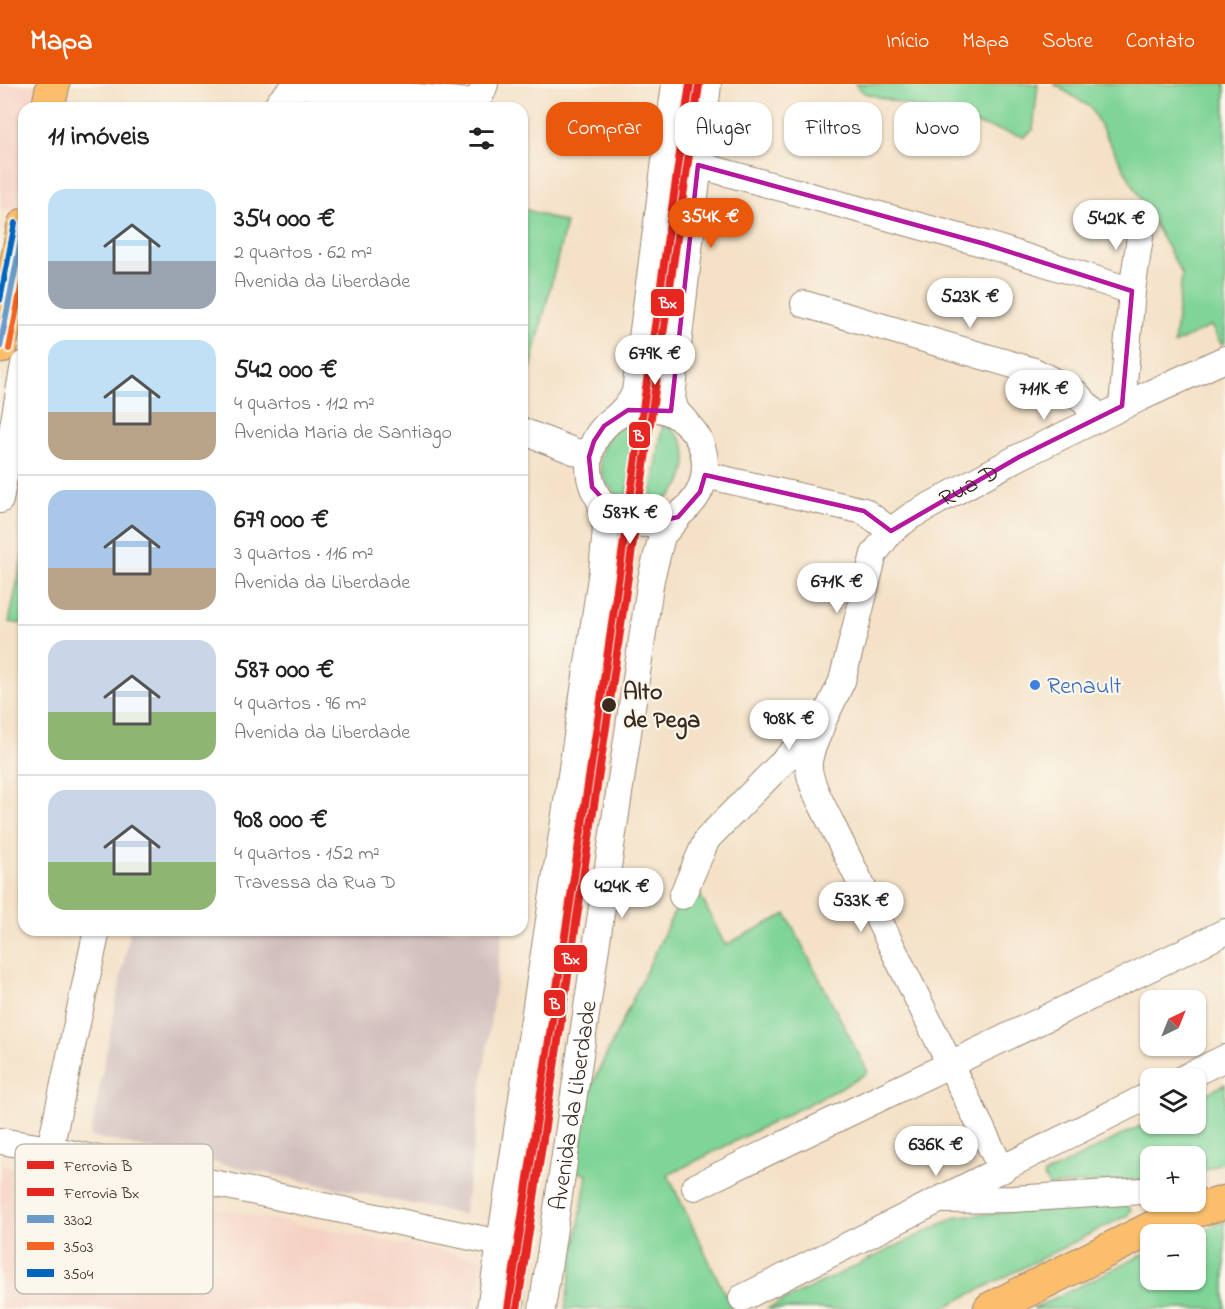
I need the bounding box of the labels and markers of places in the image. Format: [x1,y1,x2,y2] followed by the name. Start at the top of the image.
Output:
[662,198,760,249] pin: 354K €
[1067,200,1165,251] pin: 542K €
[921,278,1019,329] pin: 523K €
[606,335,704,386] pin: 679K €
[995,370,1093,421] pin: 711K €
[581,494,679,545] pin: 587K €
[788,563,886,614] pin: 671K €
[1047,670,1122,705] place label: Renault
[623,676,700,740] place label: Alto de Pega
[1028,678,1042,692] marker: Renault
[600,696,618,714] marker: Alto de Pega
[740,700,838,751] pin: 908K €
[573,868,671,919] pin: 424K €
[812,882,910,933] pin: 533K €
[887,1126,985,1177] pin: 636K €

